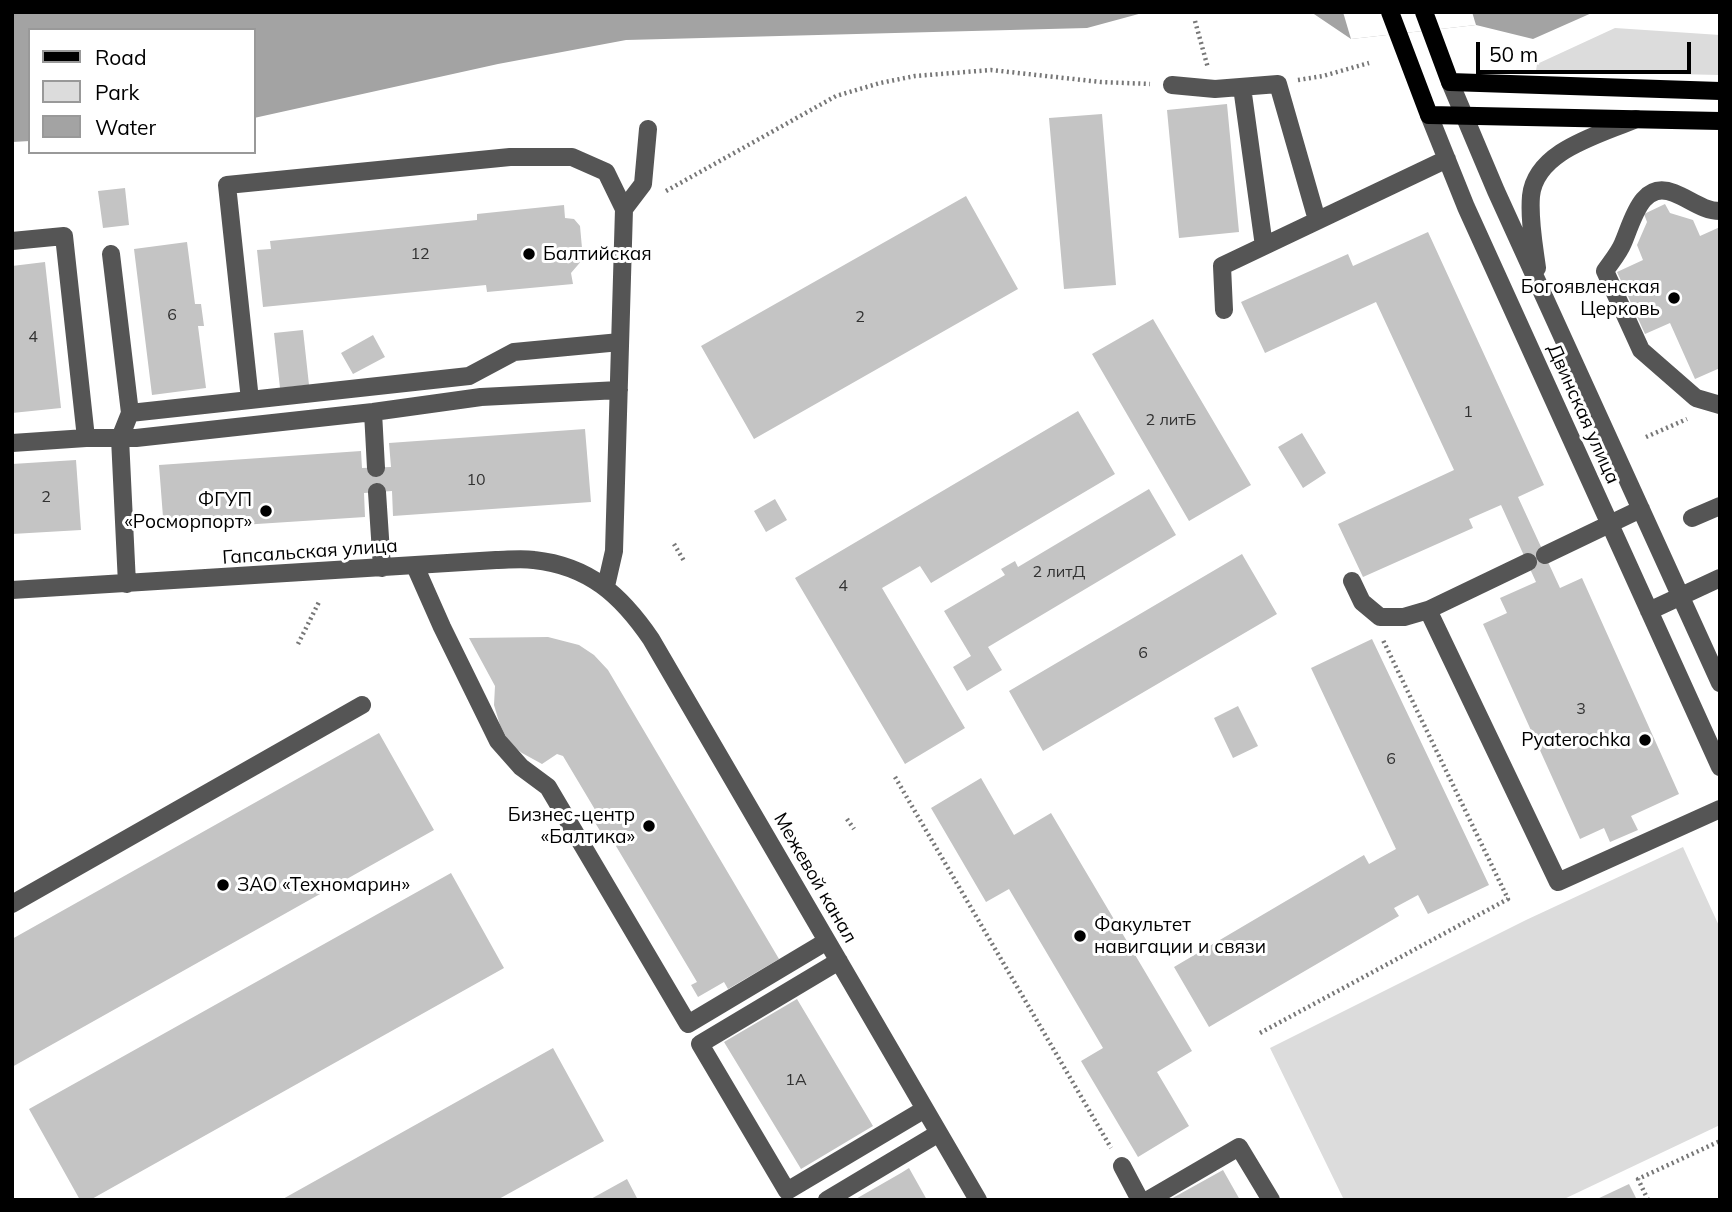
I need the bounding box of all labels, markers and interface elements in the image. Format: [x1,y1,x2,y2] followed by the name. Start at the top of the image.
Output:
[28,28,256,154] legend
[1480,28,1695,72] scale bar
[1489,41,1538,67] text: 50 m
[95,44,146,70] text: Road
[95,79,139,105] text: Park
[95,114,156,140] text: Water
[543,243,652,265] place label: Балтийская
[410,244,430,264] house number: 12
[521,246,537,262] marker: Балтийская
[1521,276,1660,320] place label: Богоявленская Церковь
[1666,290,1682,306] marker: Богоявленская Церковь
[167,305,177,325] house number: 6
[855,307,865,327] house number: 2
[28,327,38,347] house number: 4
[1542,341,1624,487] street label: Двинская улица
[1463,402,1473,422] house number: 1
[1146,410,1196,430] house number: 2 литБ
[466,470,486,490] house number: 10
[41,487,51,507] house number: 2
[124,489,252,533] place label: ФГУП «Росморпорт»
[258,503,274,519] marker: ФГУП «Росморпорт»
[222,534,398,570] street label: Гапсальская улица
[1033,562,1085,582] house number: 2 литД
[838,576,848,596] house number: 4
[1138,643,1148,663] house number: 6
[1576,699,1586,719] house number: 3
[1521,729,1631,751] place label: Pyaterochka
[1637,732,1653,748] marker: Pyaterochka
[1386,749,1396,769] house number: 6
[508,804,635,848] place label: Бизнес-центр «Балтика»
[768,809,862,947] street label: Межевой канал
[641,818,657,834] marker: Бизнес-центр «Балтика»
[237,874,410,896] place label: ЗАО «Техномарин»
[215,877,231,893] marker: ЗАО «Техномарин»
[1094,914,1266,958] place label: Факультет навигации и связи
[1072,928,1088,944] marker: Факультет навигации и связи
[785,1070,807,1090] house number: 1А

